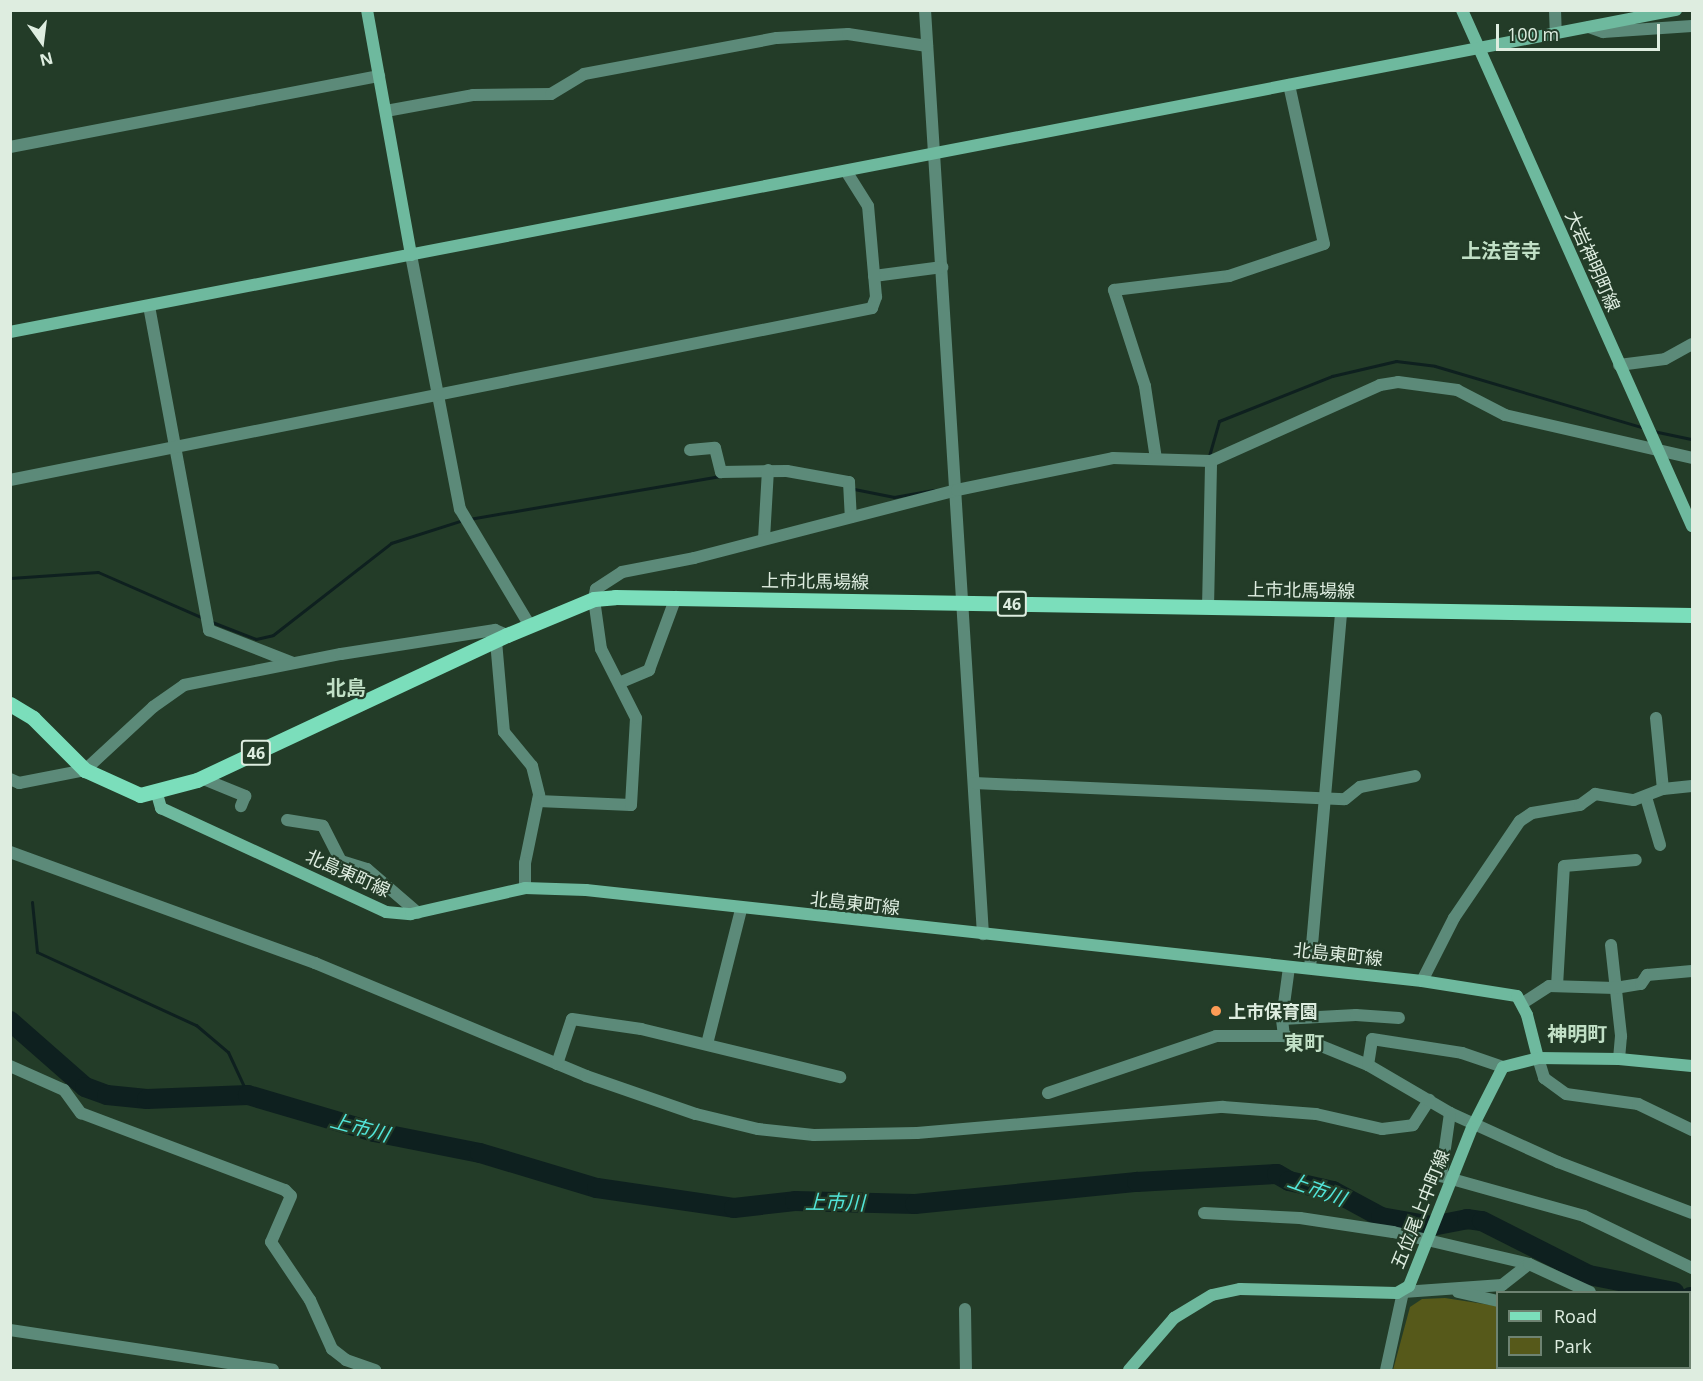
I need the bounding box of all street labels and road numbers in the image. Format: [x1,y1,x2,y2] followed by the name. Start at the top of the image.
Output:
[1561,207,1625,315] street label: 大岩神明町線
[761,569,869,593] street label: 上市北馬場線
[1247,578,1355,602] street label: 上市北馬場線
[996,591,1028,617] road number: 46
[240,740,272,766] road number: 46
[302,845,394,901] street label: 北島東町線
[809,888,901,918] street label: 北島東町線
[1292,939,1384,969] street label: 北島東町線
[1386,1147,1454,1271] street label: 五位尾上中町線

